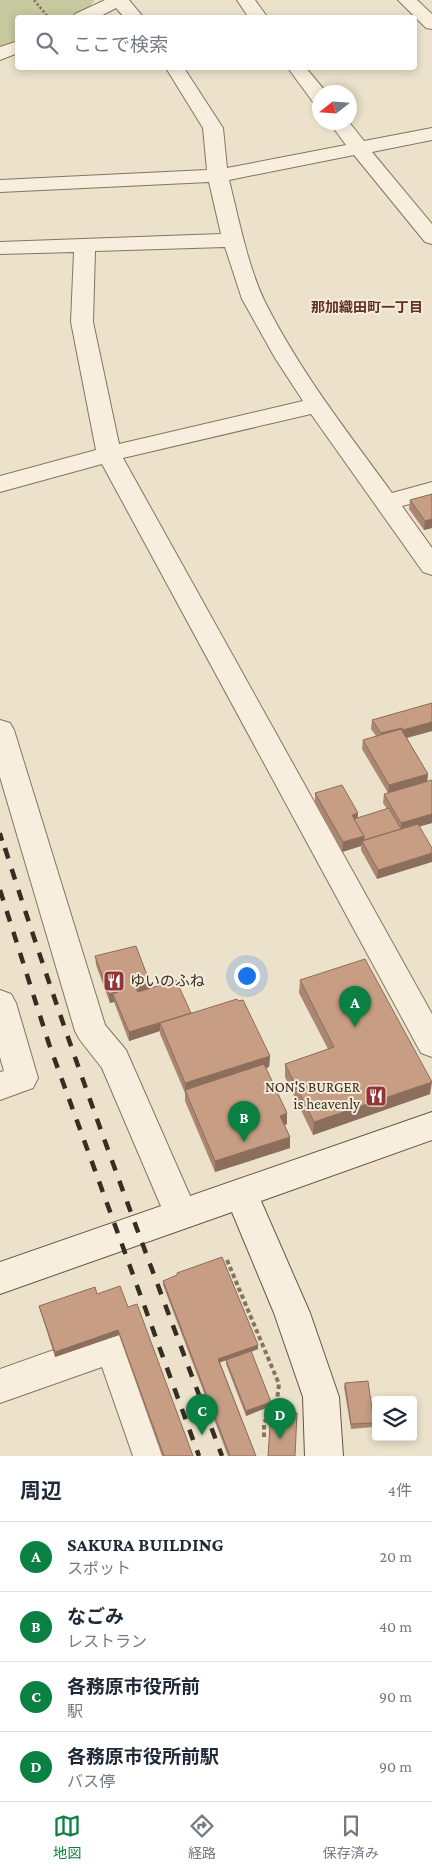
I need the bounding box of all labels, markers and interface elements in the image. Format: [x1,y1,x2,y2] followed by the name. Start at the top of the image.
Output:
[15,15,417,70] search box
[33,29,61,57] icon: search
[73,34,168,55] text: ここで検索
[312,85,357,130] north arrow
[311,299,423,315] district label: 那加織田町一丁目
[234,963,260,989] your location
[102,969,126,993] restaurant icon: ゆいのふね
[130,973,205,989] place label: ゆいのふね
[339,986,371,1027] pin: A
[265,1079,361,1113] place label: NON'S BURGER is heavenly
[364,1084,388,1108] restaurant icon: NON'S BURGER is heavenly
[228,1101,260,1142] pin: B
[186,1394,218,1435] pin: C
[372,1396,417,1441] map controls
[372,1396,417,1441] button: layers
[264,1398,296,1439] pin: D
[20,1479,62,1503] text: 周辺
[388,1482,412,1499] text: 4件
[67,1534,224,1555] text: SAKURA BUILDING
[31,1548,41,1565] text: A
[379,1548,412,1565] text: 20 m
[67,1560,131,1577] text: スポット
[67,1606,124,1627] text: なごみ
[31,1618,41,1635] text: B
[379,1618,412,1635] text: 40 m
[67,1633,147,1650] text: レストラン
[67,1676,200,1697] text: 各務原市役所前
[31,1688,41,1705] text: C
[379,1688,412,1705] text: 90 m
[67,1703,83,1720] text: 駅
[67,1746,219,1767] text: 各務原市役所前駅
[30,1758,42,1775] text: D
[379,1758,412,1775] text: 90 m
[67,1773,115,1790] text: バス停
[53,1812,81,1862] tab: 地図
[188,1812,216,1862] tab: 経路
[323,1812,379,1862] tab: 保存済み

